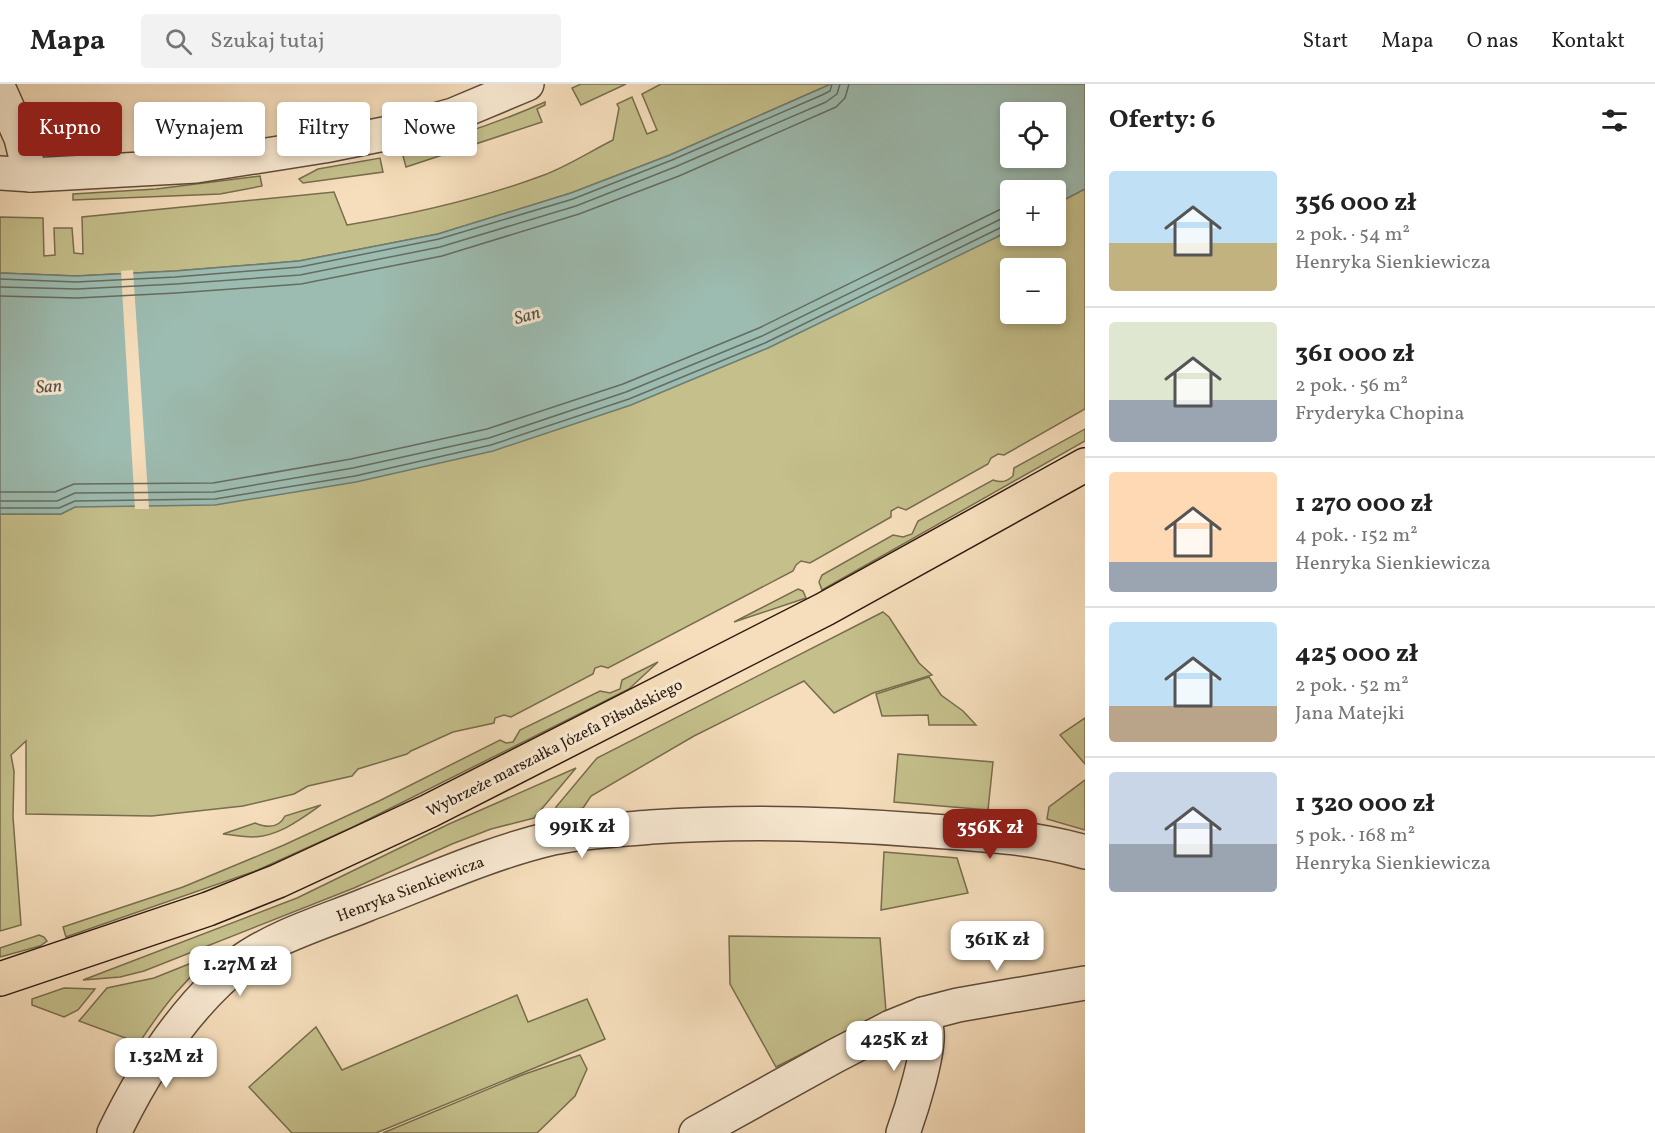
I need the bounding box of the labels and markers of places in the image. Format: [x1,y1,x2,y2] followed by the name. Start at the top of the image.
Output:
[527,808,637,859] pin: 991K zł
[935,809,1045,860] pin: 356K zł
[942,921,1052,972] pin: 361K zł
[178,946,302,997] pin: 1.27M zł
[839,1021,949,1072] pin: 425K zł
[104,1038,228,1089] pin: 1.32M zł

